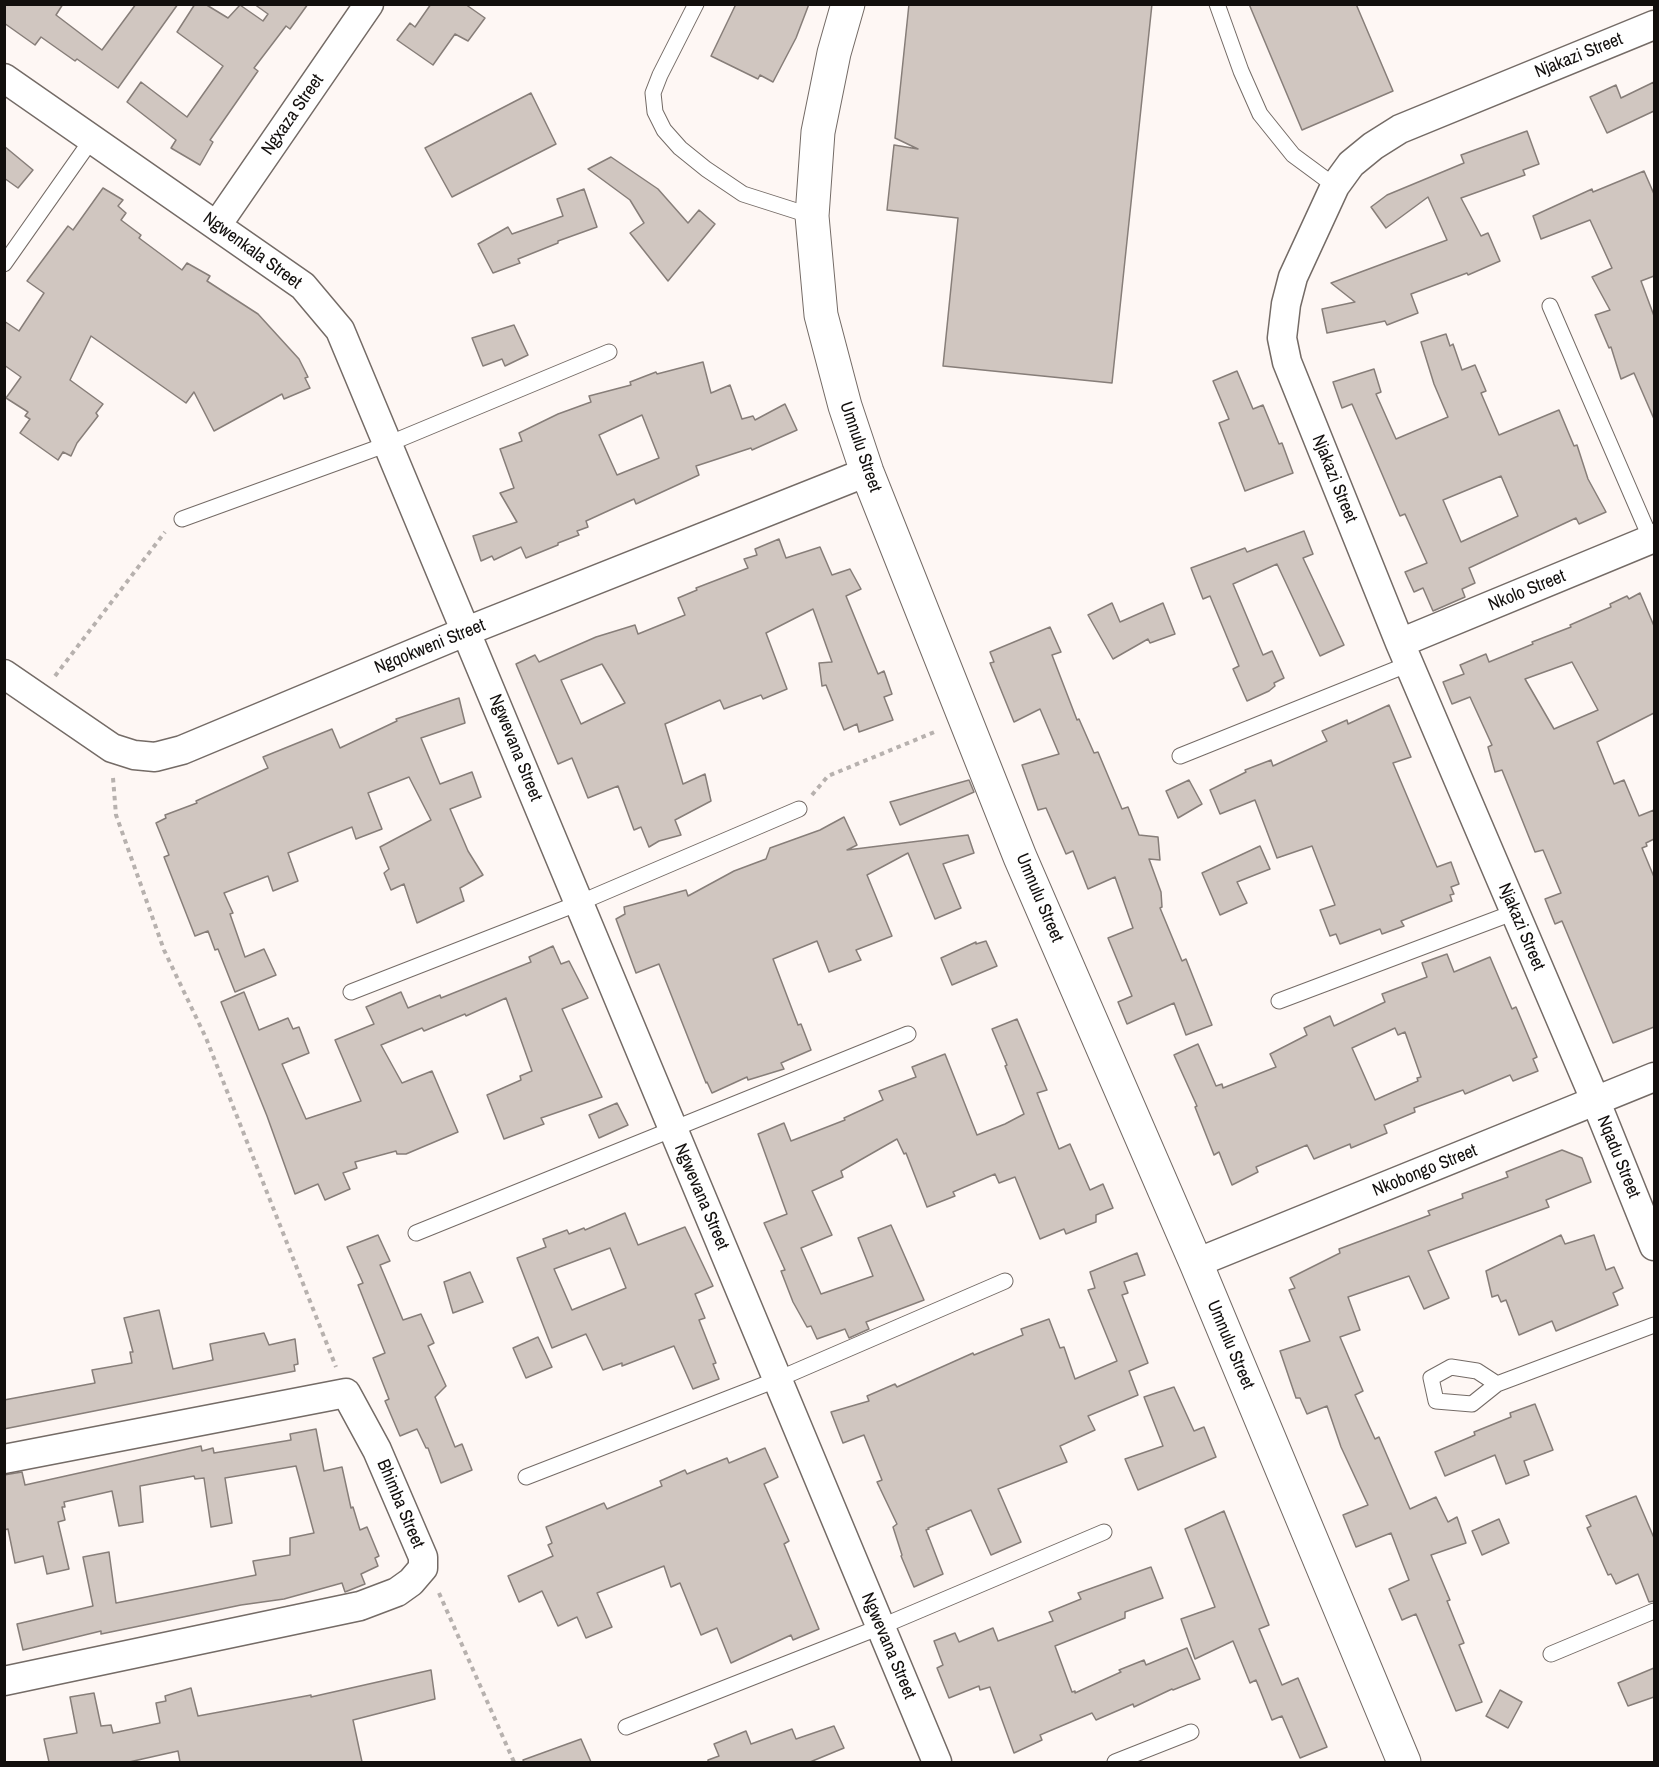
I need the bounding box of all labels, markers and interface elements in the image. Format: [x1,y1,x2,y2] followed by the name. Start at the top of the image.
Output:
[1532,29,1626,83] street label: Njakazi Street
[257,70,329,160] street label: Ngxaza Street
[199,208,305,294] street label: Ngwenkala Street
[834,399,886,495] street label: Umnulu Street
[1307,432,1361,526] street label: Njakazi Street
[1485,566,1569,616] street label: Nkolo Street
[372,615,488,679] street label: Ngqokweni Street
[484,691,546,805] street label: Ngwevana Street
[1011,850,1067,946] street label: Umnulu Street
[1493,880,1549,974] street label: Njakazi Street
[1592,1113,1644,1201] street label: Nqadu Street
[1370,1140,1480,1202] street label: Nkobongo Street
[669,1141,733,1253] street label: Ngwevana Street
[1202,1297,1258,1393] street label: Umnulu Street
[372,1456,428,1552] street label: Bhimba Street
[856,1590,920,1702] street label: Ngwevana Street

